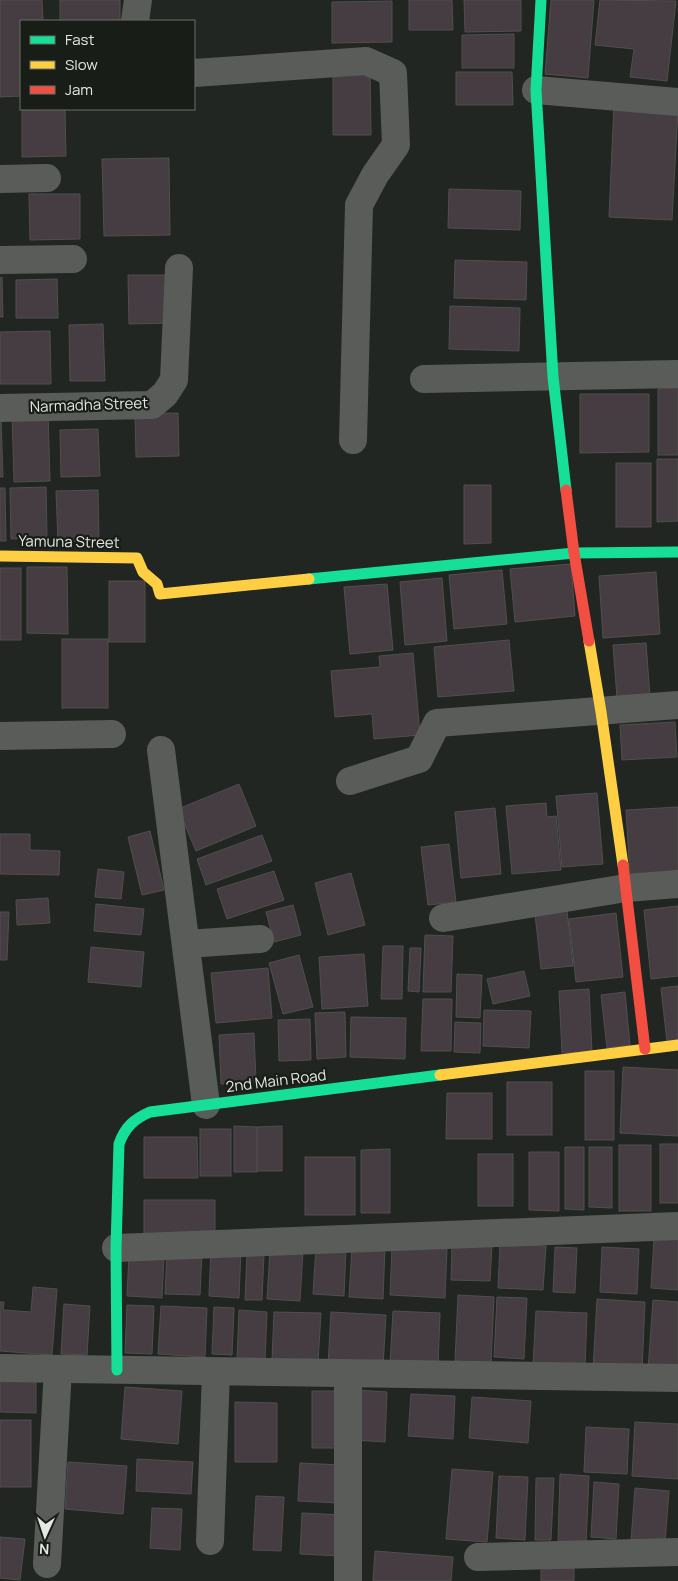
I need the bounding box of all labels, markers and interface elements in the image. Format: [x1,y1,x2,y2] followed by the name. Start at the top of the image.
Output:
[20,20,195,110] legend
[65,29,94,50] text: Fast
[65,54,98,75] text: Slow
[65,79,93,100] text: Jam
[30,392,148,417] street label: Narmadha Street
[18,530,120,553] street label: Yamuna Street
[224,1064,327,1097] street label: 2nd Main Road
[20,1511,70,1561] north arrow
[39,1540,50,1559] text: N

